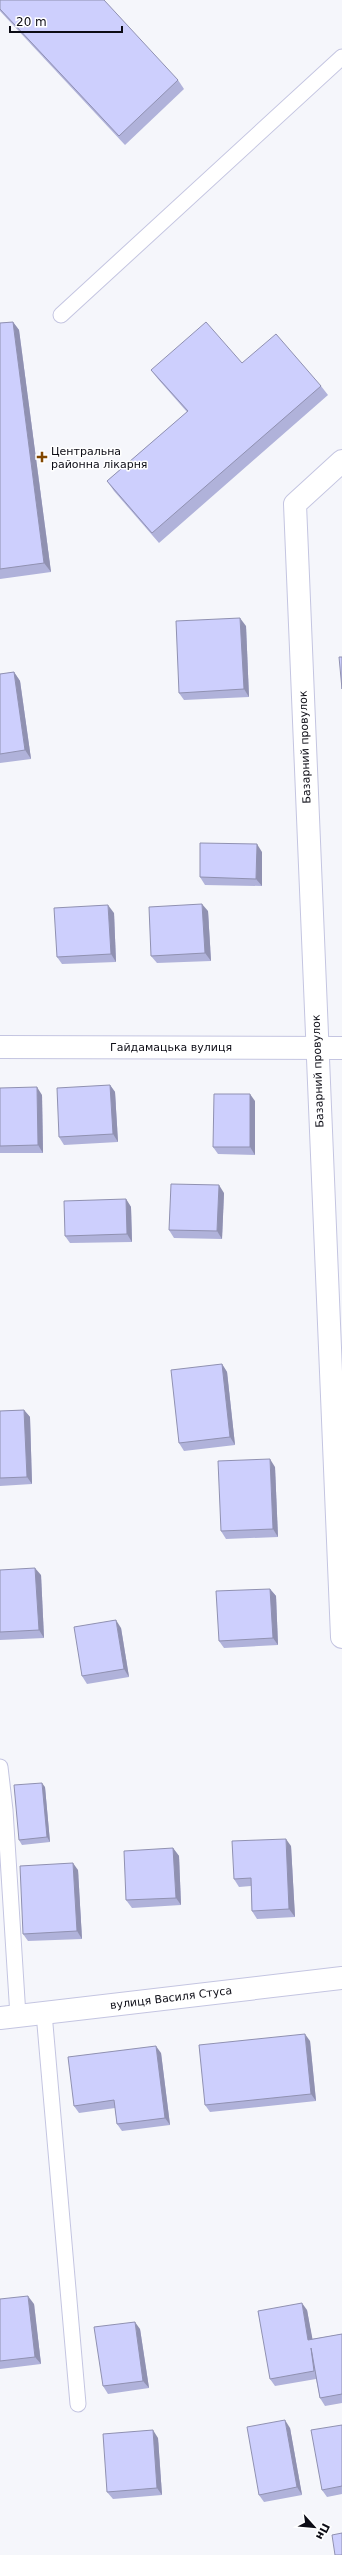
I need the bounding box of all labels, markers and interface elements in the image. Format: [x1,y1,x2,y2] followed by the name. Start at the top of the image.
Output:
[10,8,122,34] scale bar
[16,15,47,29] text: 20 m
[51,445,148,471] place label: Центральна районна лікарня
[36,451,48,463] marker: Центральна районна лікарня
[297,690,313,804] street label: Базарний провулок
[310,1014,326,1128] street label: Базарний провулок
[110,1041,232,1054] street label: Гайдамацька вулиця
[109,1984,233,2012] street label: вулиця Василя Стуса
[294,2507,334,2547] north arrow
[313,2521,332,2542] text: Пн

